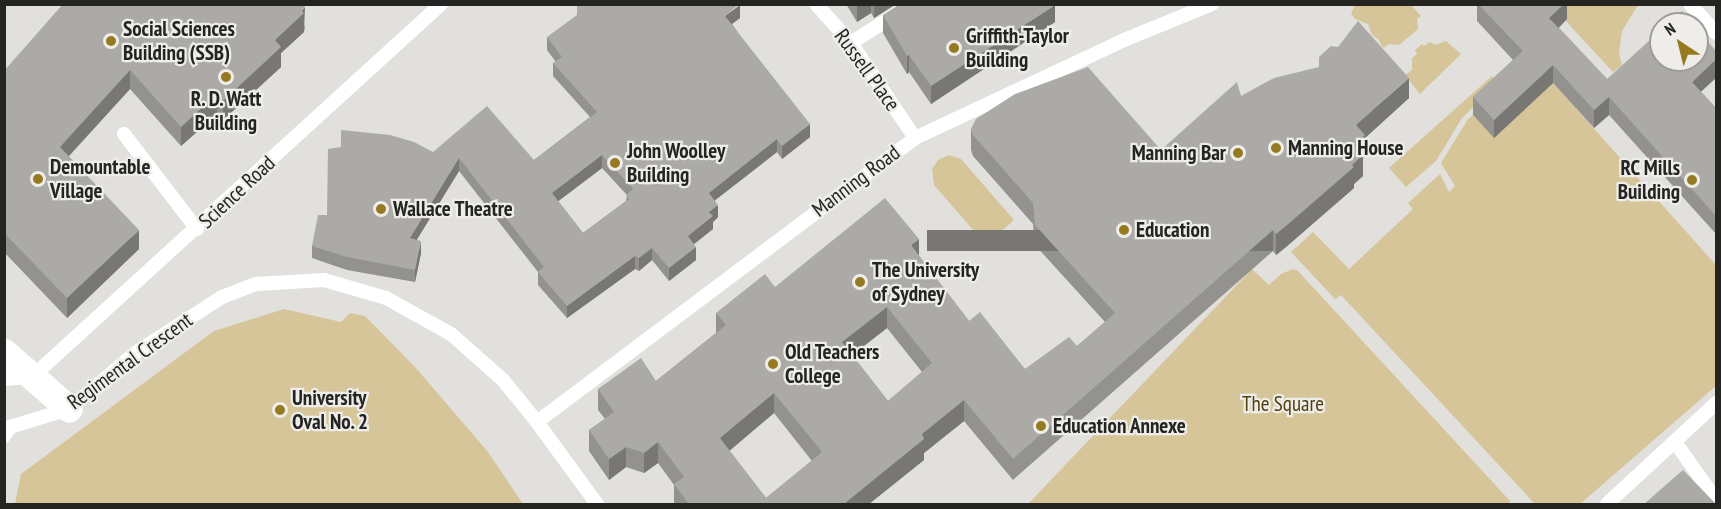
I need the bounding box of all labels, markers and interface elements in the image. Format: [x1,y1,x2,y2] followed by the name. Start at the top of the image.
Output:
[1649,12,1709,72] north arrow
[123,16,235,66] place label: Social Sciences Building (SSB)
[1661,18,1679,40] text: N
[966,23,1069,73] place label: Griffith-Taylor Building
[829,24,905,116] street label: Russell Place
[104,34,118,48] marker: Social Sciences Building (SSB)
[947,41,961,55] marker: Griffith-Taylor Building
[219,70,233,84] marker: R. D. Watt Building
[189,86,263,136] place label: R. D. Watt Building
[1288,135,1403,161] place label: Manning House
[627,138,726,188] place label: John Woolley Building
[807,140,905,222] street label: Manning Road
[1132,140,1226,166] place label: Manning Bar
[1269,141,1283,155] marker: Manning House
[1231,146,1245,160] marker: Manning Bar
[194,150,280,234] street label: Science Road
[50,154,150,204] place label: Demountable Village
[1618,155,1680,205] place label: RC Mills Building
[608,156,622,170] marker: John Woolley Building
[31,172,45,186] marker: Demountable Village
[1685,173,1699,187] marker: RC Mills Building
[393,196,513,222] place label: Wallace Theatre
[374,202,388,216] marker: Wallace Theatre
[1136,217,1209,243] place label: Education
[1117,223,1131,237] marker: Education
[872,257,979,307] place label: The University of Sydney
[853,275,867,289] marker: The University of Sydney
[63,307,197,415] street label: Regimental Crescent
[785,339,880,389] place label: Old Teachers College
[766,357,780,371] marker: Old Teachers College
[292,385,369,435] place label: University Oval No. 2
[1242,391,1324,417] park label: The Square
[273,403,287,417] marker: University Oval No. 2
[1053,413,1186,439] place label: Education Annexe
[1034,419,1048,433] marker: Education Annexe

